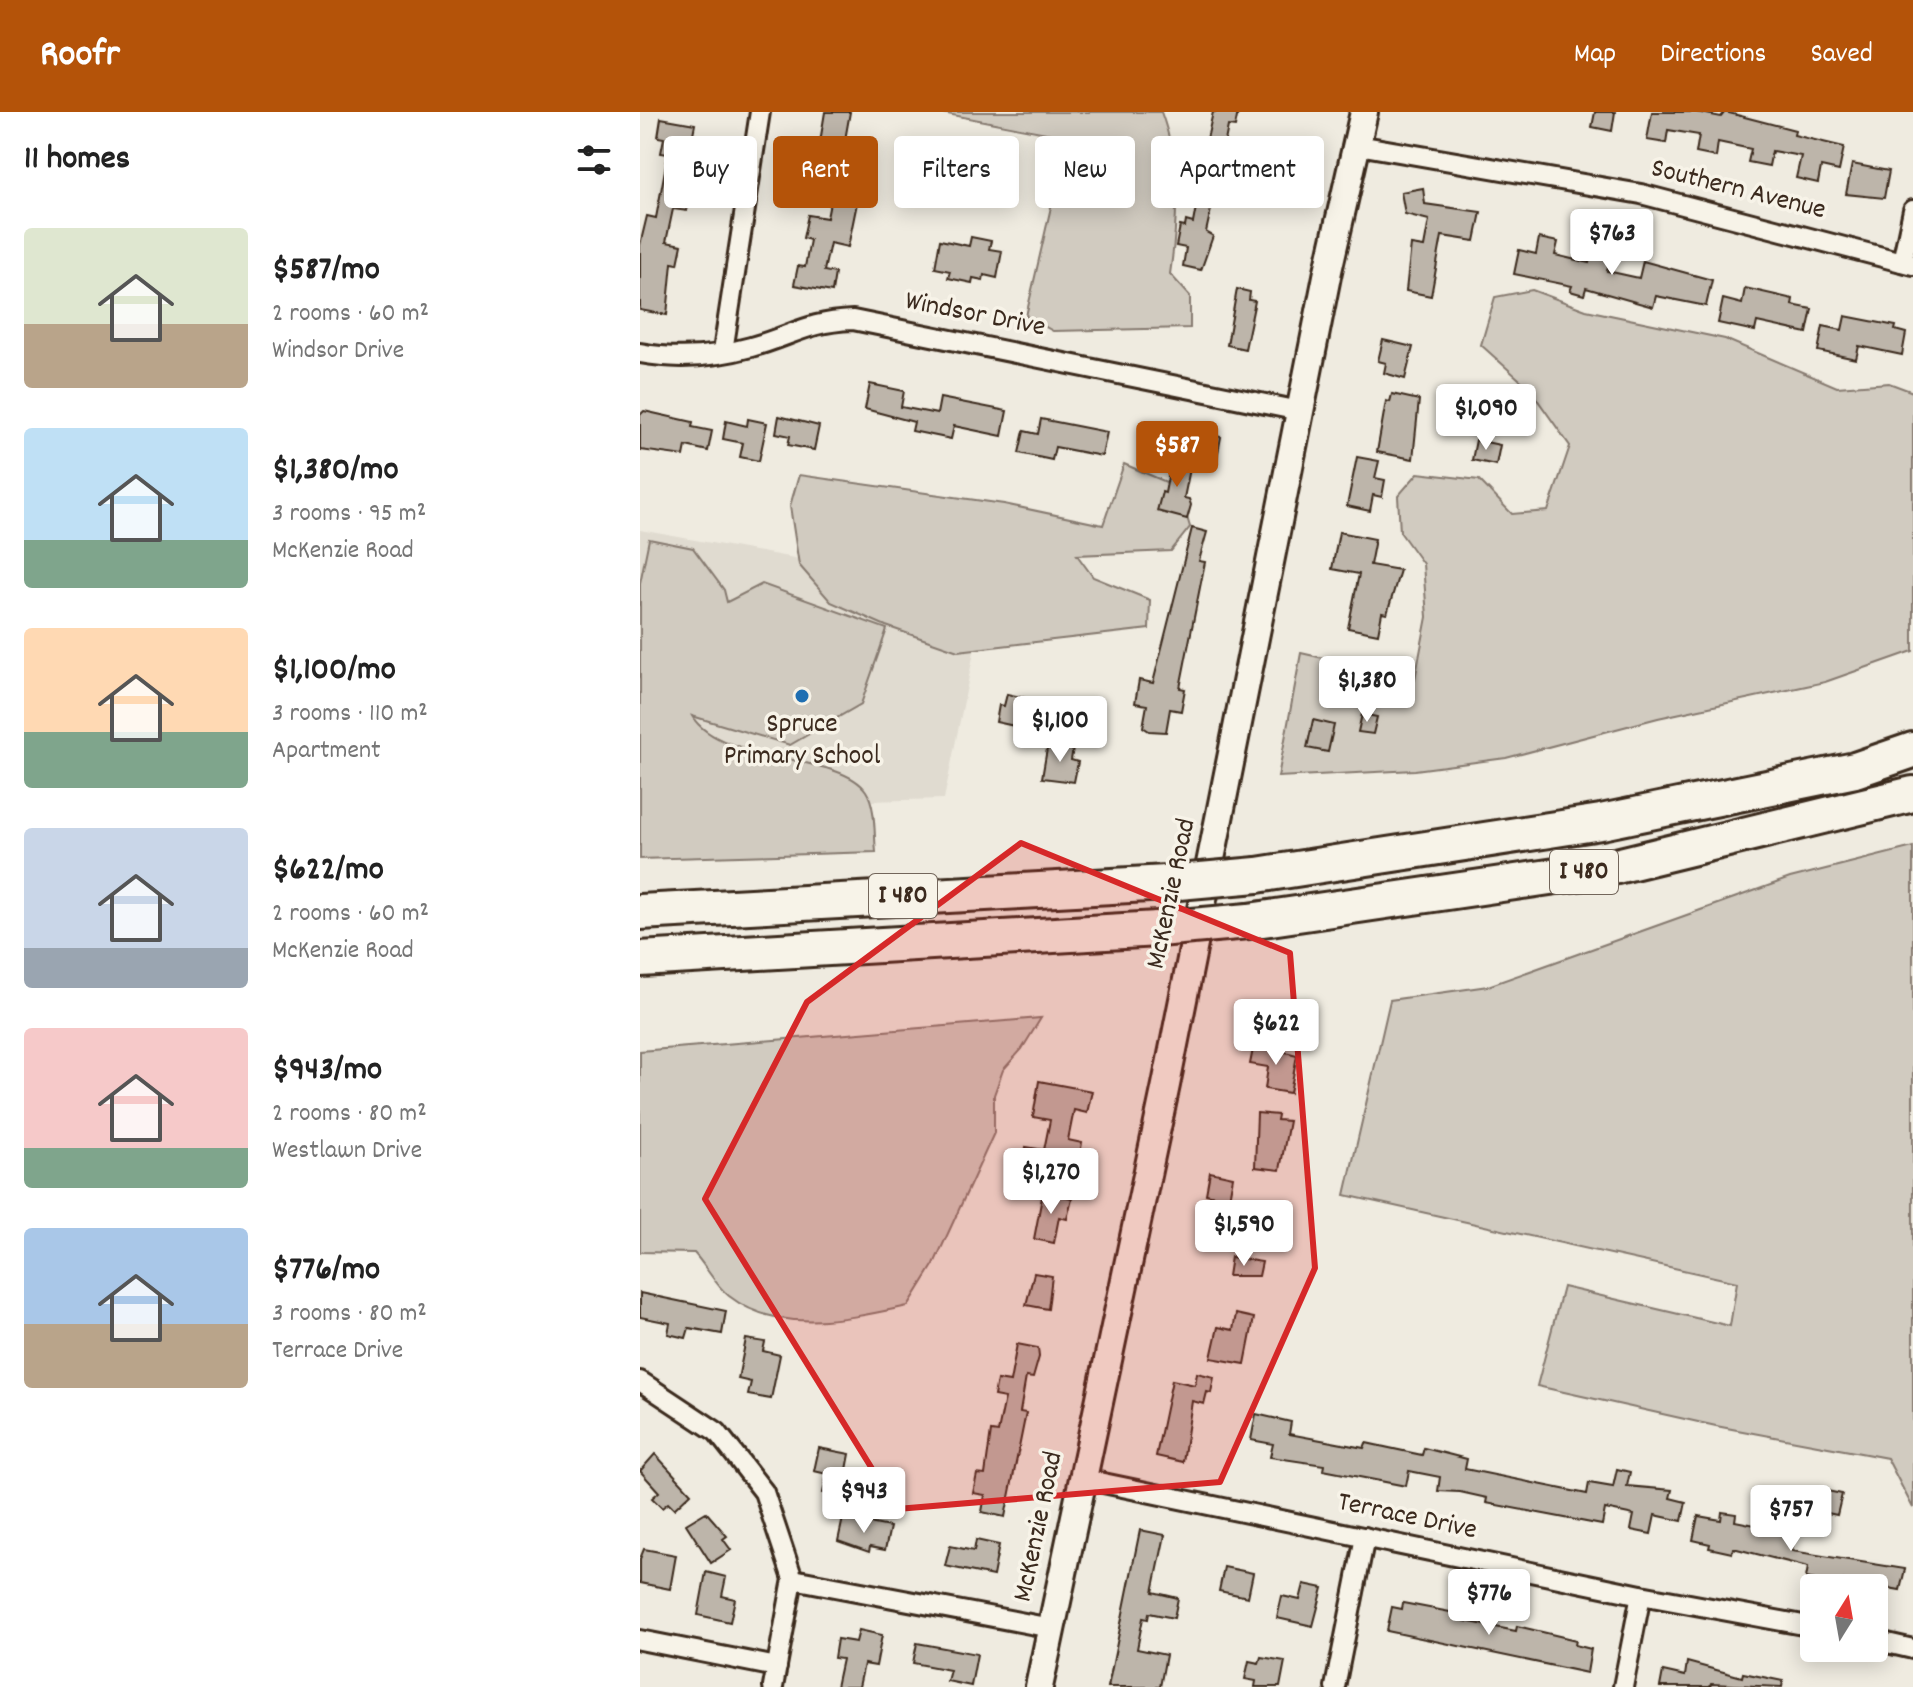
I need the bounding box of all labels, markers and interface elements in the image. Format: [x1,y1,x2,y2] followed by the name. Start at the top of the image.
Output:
[40,29,120,84] text: Roofr
[1574,36,1616,76] text: Map
[1660,36,1766,76] text: Directions
[1810,36,1873,76] text: Saved
[24,136,130,185] text: 11 homes
[664,136,757,208] chip: Buy
[773,136,878,208] chip: Rent
[894,136,1019,208] chip: Filters
[1035,136,1135,208] chip: New
[1151,136,1324,208] chip: Apartment
[572,138,616,182] icon: filters
[1646,150,1830,232] street label: Southern Avenue
[1565,209,1659,277] pin: $763
[1588,216,1636,253] text: $763
[272,247,380,296] text: $587/mo
[88,260,184,356] icon: home
[901,283,1049,349] street label: Windsor Drive
[272,296,429,333] text: 2 rooms · 60 m²
[272,333,404,370] text: Windsor Drive
[1421,384,1551,452] pin: $1,090
[1454,391,1518,428] text: $1,090
[1130,421,1224,489] pin: $587
[1154,428,1200,465] text: $587
[272,447,399,496] text: $1,380/mo
[88,460,184,556] icon: home
[272,496,426,533] text: 3 rooms · 95 m²
[272,533,414,570] text: McKenzie Road
[272,647,396,696] text: $1,100/mo
[1302,656,1432,724] pin: $1,380
[88,660,184,756] icon: home
[1337,663,1397,700] text: $1,380
[793,687,811,705] marker: Spruce Primary School
[272,696,428,733] text: 3 rooms · 110 m²
[995,696,1125,764] pin: $1,100
[1031,703,1089,740] text: $1,100
[724,706,881,778] place label: Spruce Primary School
[272,733,381,770] text: Apartment
[1138,815,1208,973] street label: McKenzie Road
[272,847,384,896] text: $622/mo
[1550,850,1618,894] road number: I 480
[88,860,184,956] icon: home
[869,874,937,918] road number: I 480
[272,896,429,933] text: 2 rooms · 60 m²
[272,933,414,970] text: McKenzie Road
[1229,999,1323,1067] pin: $622
[1252,1006,1300,1043] text: $622
[272,1047,382,1096] text: $943/mo
[88,1060,184,1156] icon: home
[272,1096,427,1133] text: 2 rooms · 80 m²
[272,1133,422,1170] text: Westlawn Drive
[986,1148,1116,1216] pin: $1,270
[1021,1155,1081,1192] text: $1,270
[1179,1200,1309,1268] pin: $1,590
[1213,1207,1275,1244] text: $1,590
[272,1247,380,1296] text: $776/mo
[88,1260,184,1356] icon: home
[272,1296,427,1333] text: 3 rooms · 80 m²
[272,1333,403,1370] text: Terrace Drive
[1005,1448,1075,1606] street label: McKenzie Road
[817,1467,911,1535] pin: $943
[840,1474,888,1511] text: $943
[1334,1484,1480,1552] street label: Terrace Drive
[1744,1485,1838,1553] pin: $757
[1768,1492,1814,1529] text: $757
[1442,1569,1536,1637] pin: $776
[1800,1574,1888,1662] north arrow
[1800,1574,1888,1662] map controls
[1466,1576,1512,1613] text: $776

